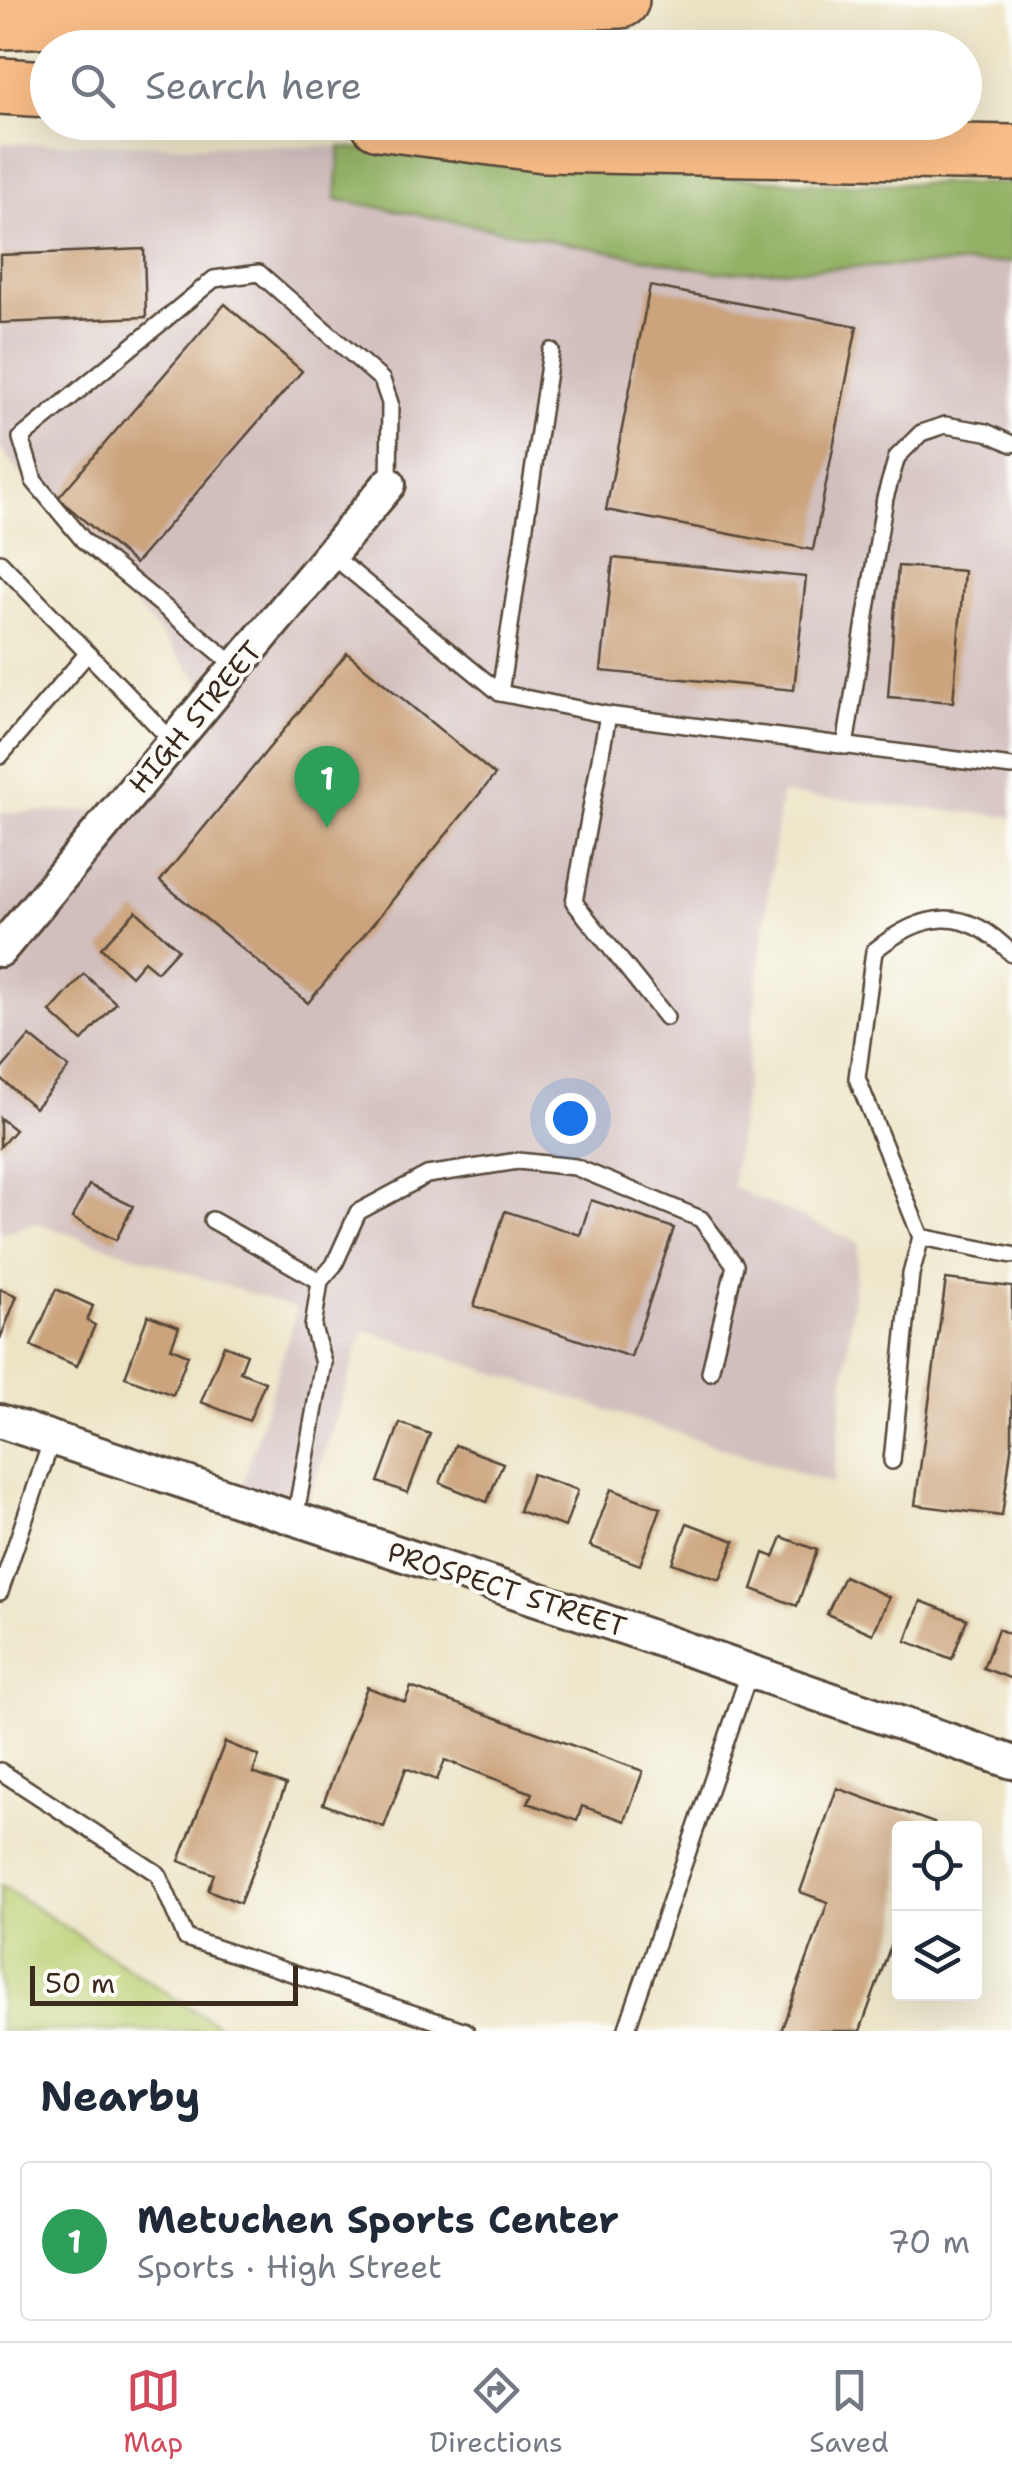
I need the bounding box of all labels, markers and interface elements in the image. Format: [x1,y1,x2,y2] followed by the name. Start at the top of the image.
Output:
[30,30,982,140] search box
[65,58,120,113] icon: search
[145,60,362,111] text: Search here
[120,633,270,801] street label: HIGH STREET
[294,746,360,828] pin: 1
[545,1093,596,1144] your location
[383,1532,631,1646] street label: PROSPECT STREET
[892,1821,982,2001] map controls
[892,1821,982,1911] button: locate
[892,1911,982,2001] button: layers
[30,1961,298,2006] scale bar
[45,1964,115,2002] text: 50 m
[40,2068,200,2124] text: Nearby
[137,2194,619,2245] text: Metuchen Sports Center
[67,2220,82,2263] text: 1
[887,2220,970,2263] text: 70 m
[137,2245,442,2288] text: Sports · High Street
[123,2363,183,2461] tab: Map
[430,2363,563,2461] tab: Directions
[809,2363,889,2461] tab: Saved

